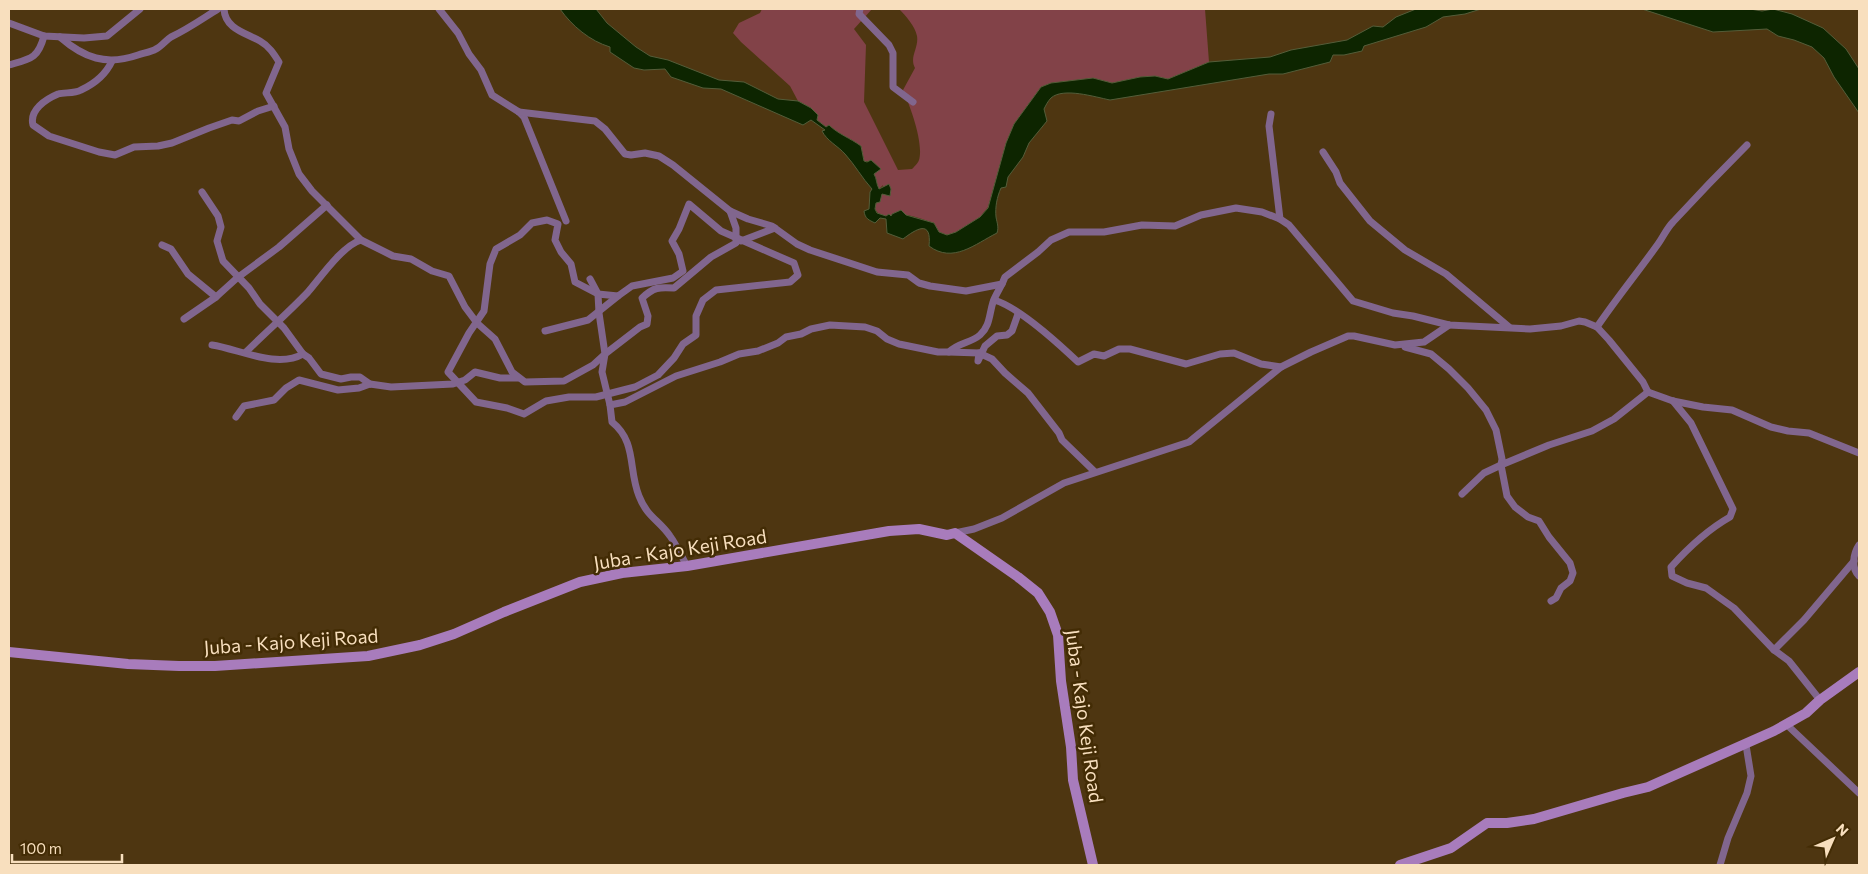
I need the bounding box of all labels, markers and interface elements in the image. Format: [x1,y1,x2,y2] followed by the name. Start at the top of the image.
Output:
[592,524,768,574] street label: Juba - Kajo Keji Road
[203,623,379,659] street label: Juba - Kajo Keji Road
[1061,628,1109,804] street label: Juba - Kajo Keji Road
[1808,814,1858,864] north arrow
[1833,820,1852,839] text: N
[12,832,122,864] scale bar
[20,839,62,857] text: 100 m

